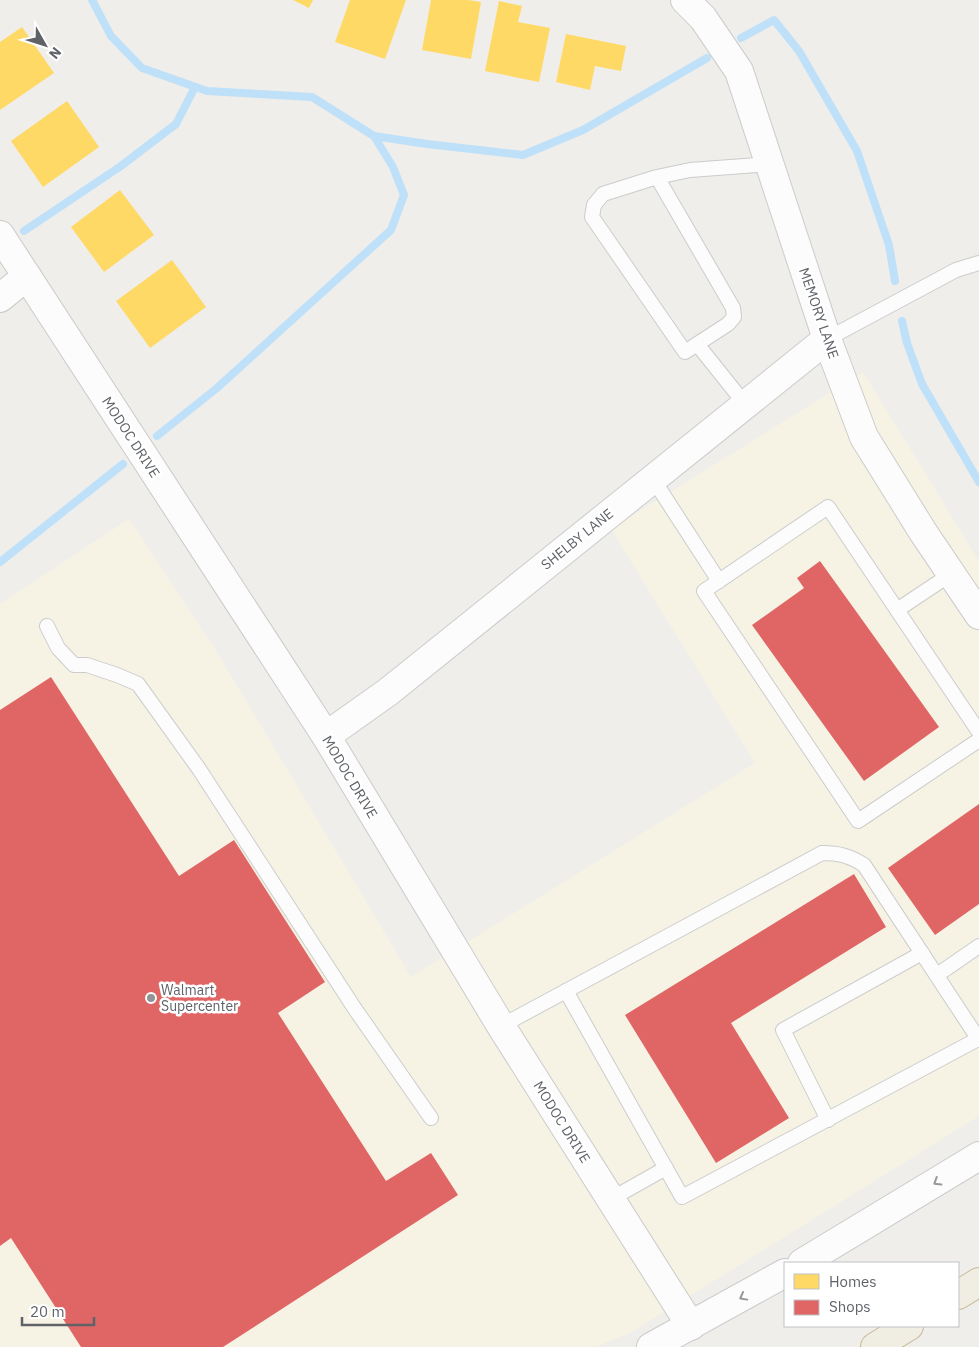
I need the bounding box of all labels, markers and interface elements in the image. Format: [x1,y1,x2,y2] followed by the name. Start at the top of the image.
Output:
[20,20,70,70] north arrow
[45,44,65,63] text: N
[795,265,843,361] street label: MEMORY LANE
[98,393,164,481] street label: MODOC DRIVE
[537,504,617,574] street label: SHELBY LANE
[318,732,382,822] street label: MODOC DRIVE
[161,981,238,1015] place label: Walmart Supercenter
[145,992,157,1004] marker: Walmart Supercenter
[530,1078,594,1166] street label: MODOC DRIVE
[934,1175,943,1185] one-way arrow
[784,1262,959,1327] legend
[829,1272,877,1291] text: Homes
[739,1290,748,1300] one-way arrow
[22,1294,95,1326] scale bar
[829,1297,871,1316] text: Shops
[30,1302,65,1321] text: 20 m

